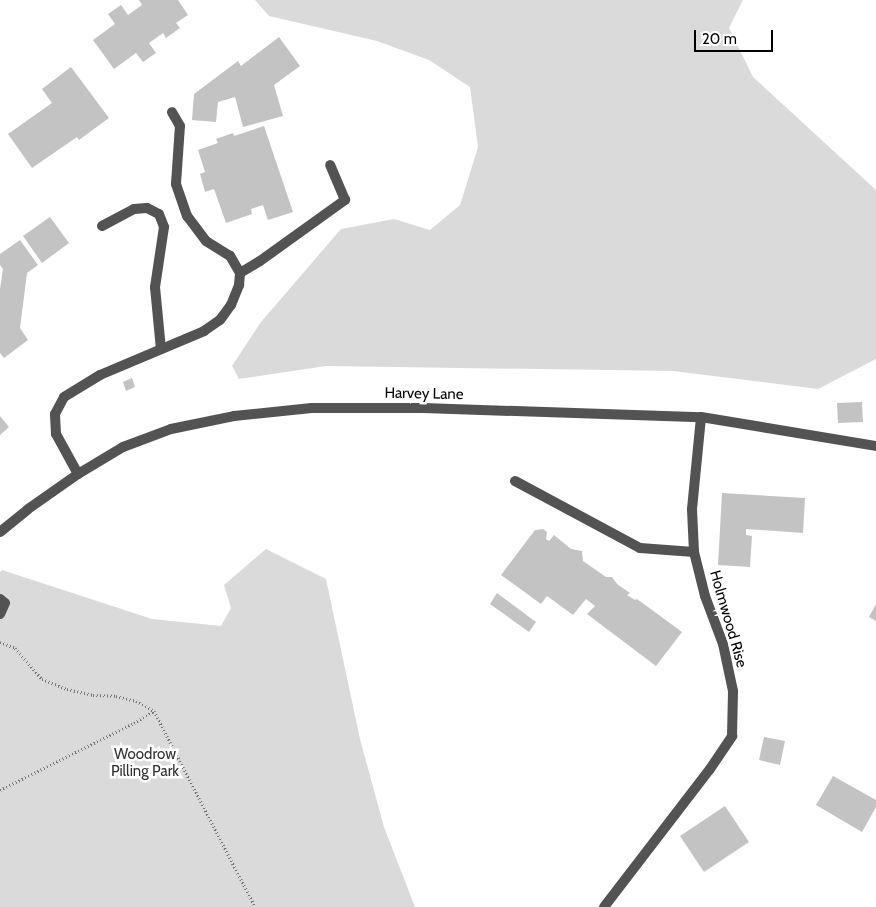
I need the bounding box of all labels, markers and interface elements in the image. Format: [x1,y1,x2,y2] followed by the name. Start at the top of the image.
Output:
[696,20,775,52] scale bar
[702,30,737,48] text: 20 m
[384,384,464,404] street label: Harvey Lane
[706,568,750,670] street label: Holmwood Rise
[111,745,179,780] park label: Woodrow Pilling Park

